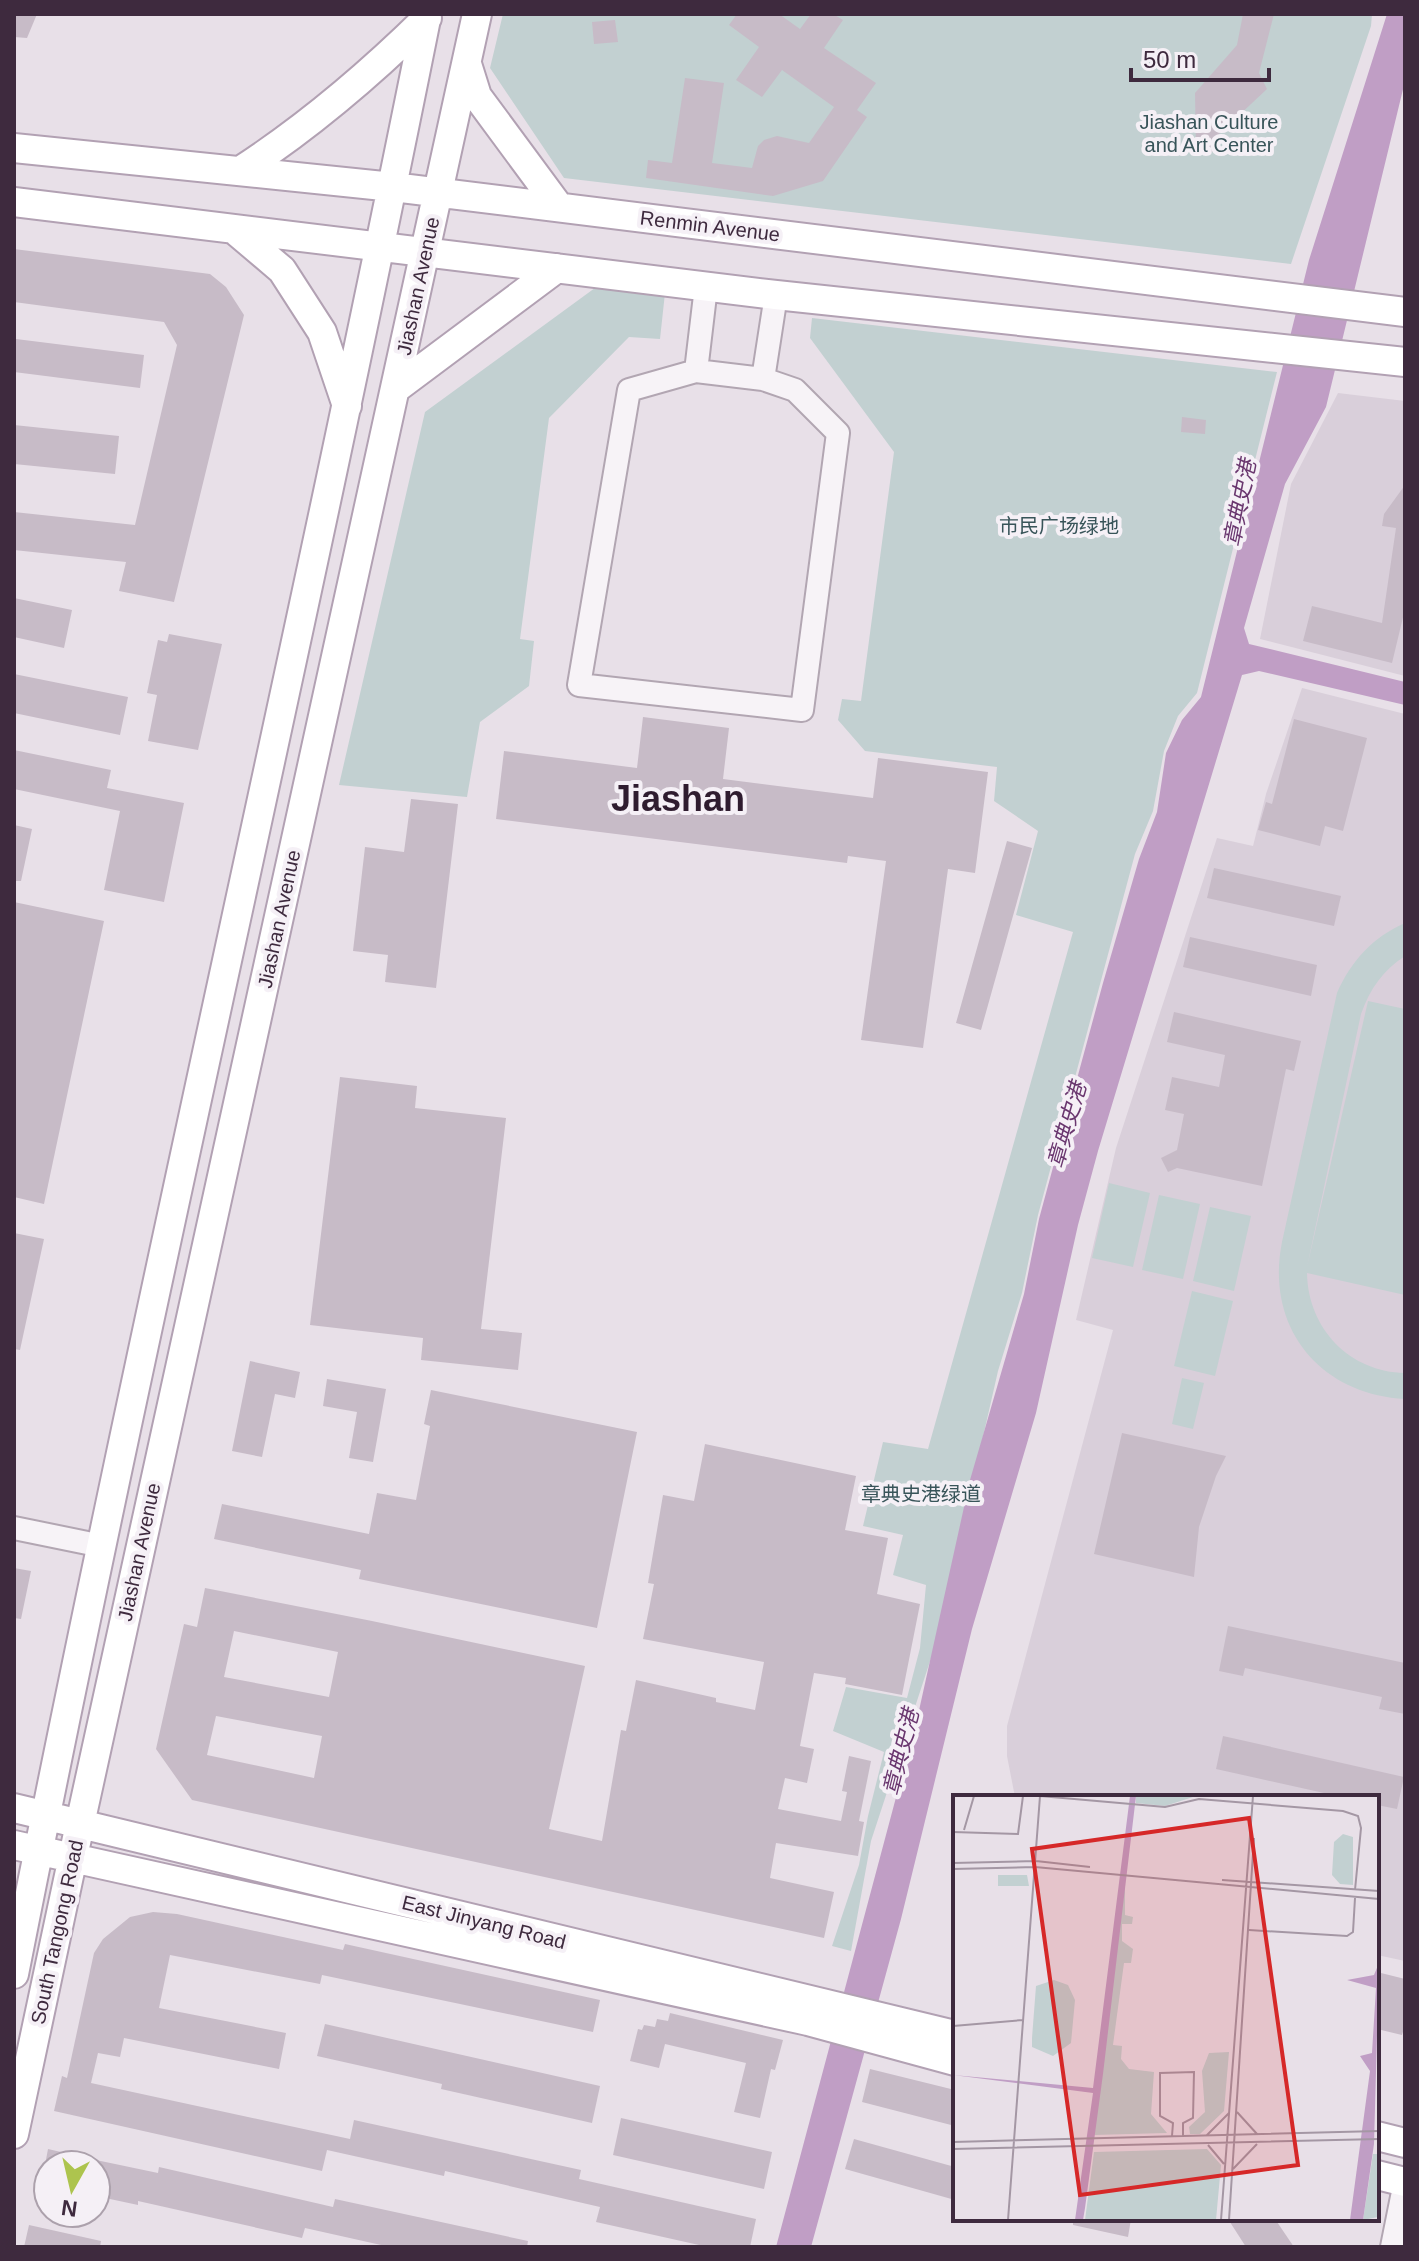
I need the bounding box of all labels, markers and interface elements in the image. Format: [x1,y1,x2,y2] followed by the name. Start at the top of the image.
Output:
[1131,32,1269,82] scale bar
[1143,46,1196,73] text: 50 m
[1140,111,1278,156] park label: Jiashan Culture and Art Center
[639,206,781,246] street label: Renmin Avenue
[393,215,443,357] street label: Jiashan Avenue
[1219,454,1261,549] water label: 章典史港
[999,515,1119,537] park label: 市民广场绿地
[611,778,745,819] district label: Jiashan
[254,848,304,990] street label: Jiashan Avenue
[1043,1076,1092,1171] water label: 章典史港
[114,1481,164,1623] street label: Jiashan Avenue
[861,1483,981,1505] park label: 章典史港绿道
[878,1703,924,1798] water label: 章典史港
[953,1795,1379,2221] inset map
[27,1838,87,2026] street label: South Tangong Road
[400,1891,568,1953] street label: East Jinyang Road
[32,2149,112,2229] north arrow
[60,2195,79,2222] text: N

